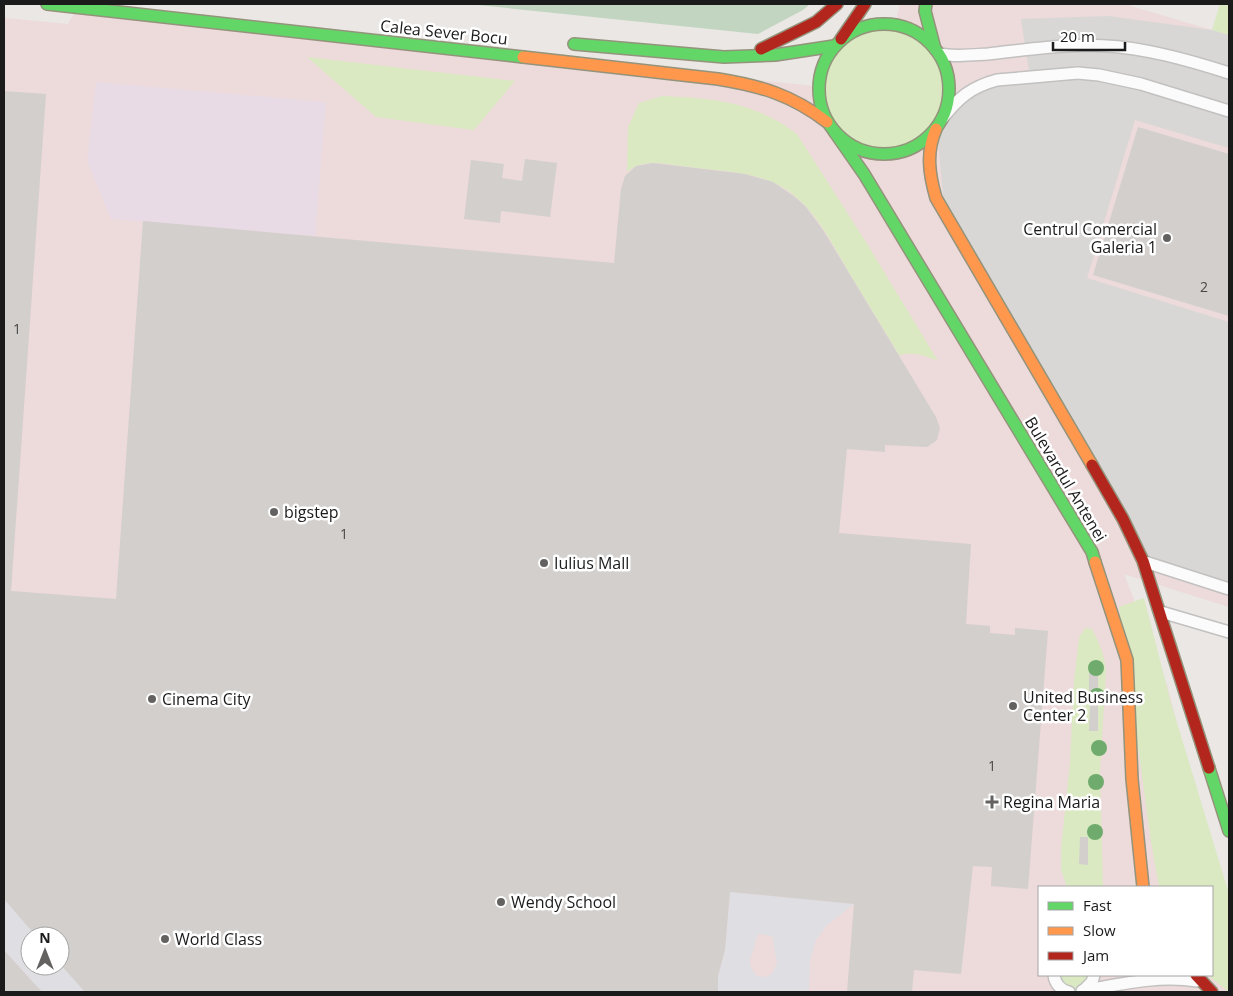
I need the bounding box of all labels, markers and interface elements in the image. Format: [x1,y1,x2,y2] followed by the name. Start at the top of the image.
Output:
[379,14,509,50] street label: Calea Sever Bocu
[1053,20,1126,52] scale bar
[1060,26,1095,46] text: 20 m
[1023,218,1157,258] place label: Centrul Comercial Galeria 1
[1161,232,1173,244] marker: Centrul Comercial Galeria 1
[1200,277,1208,296] house number: 2
[13,319,21,338] house number: 1
[1020,413,1112,545] street label: Bulevardul Antenei
[284,501,339,523] place label: bigstep
[268,506,280,518] marker: bigstep
[340,524,348,543] house number: 1
[554,552,629,574] place label: Iulius Mall
[538,557,550,569] marker: Iulius Mall
[1023,686,1143,726] place label: United Business Center 2
[162,688,252,710] place label: Cinema City
[146,693,158,705] marker: Cinema City
[1007,700,1019,712] marker: United Business Center 2
[988,756,996,775] house number: 1
[1003,791,1100,813] place label: Regina Maria
[985,795,999,809] marker: Regina Maria
[1038,886,1213,976] legend
[511,891,616,913] place label: Wendy School
[1083,895,1112,915] text: Fast
[495,896,507,908] marker: Wendy School
[1083,920,1116,940] text: Slow
[20,926,70,976] north arrow
[39,928,51,947] text: N
[175,928,262,950] place label: World Class
[159,933,171,945] marker: World Class
[1081,945,1109,965] text: Jam

